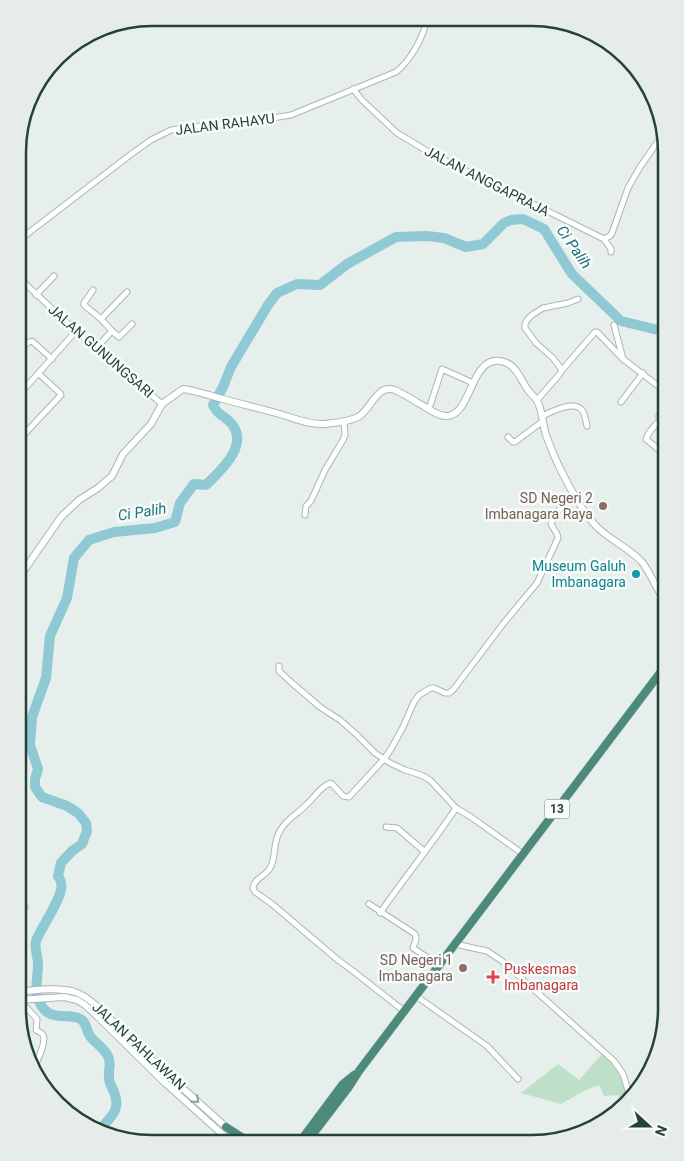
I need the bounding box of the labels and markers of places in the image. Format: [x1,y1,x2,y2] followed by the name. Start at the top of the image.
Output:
[485,490,593,522] place label: SD Negeri 2 Imbanagara Raya
[597,500,609,512] marker: SD Negeri 2 Imbanagara Raya
[532,558,626,590] place label: Museum Galuh Imbanagara
[630,568,642,580] marker: Museum Galuh Imbanagara
[379,952,453,984] place label: SD Negeri 1 Imbanagara
[504,961,578,993] place label: Puskesmas Imbanagara
[457,962,469,974] marker: SD Negeri 1 Imbanagara
[486,970,500,984] marker: Puskesmas Imbanagara

